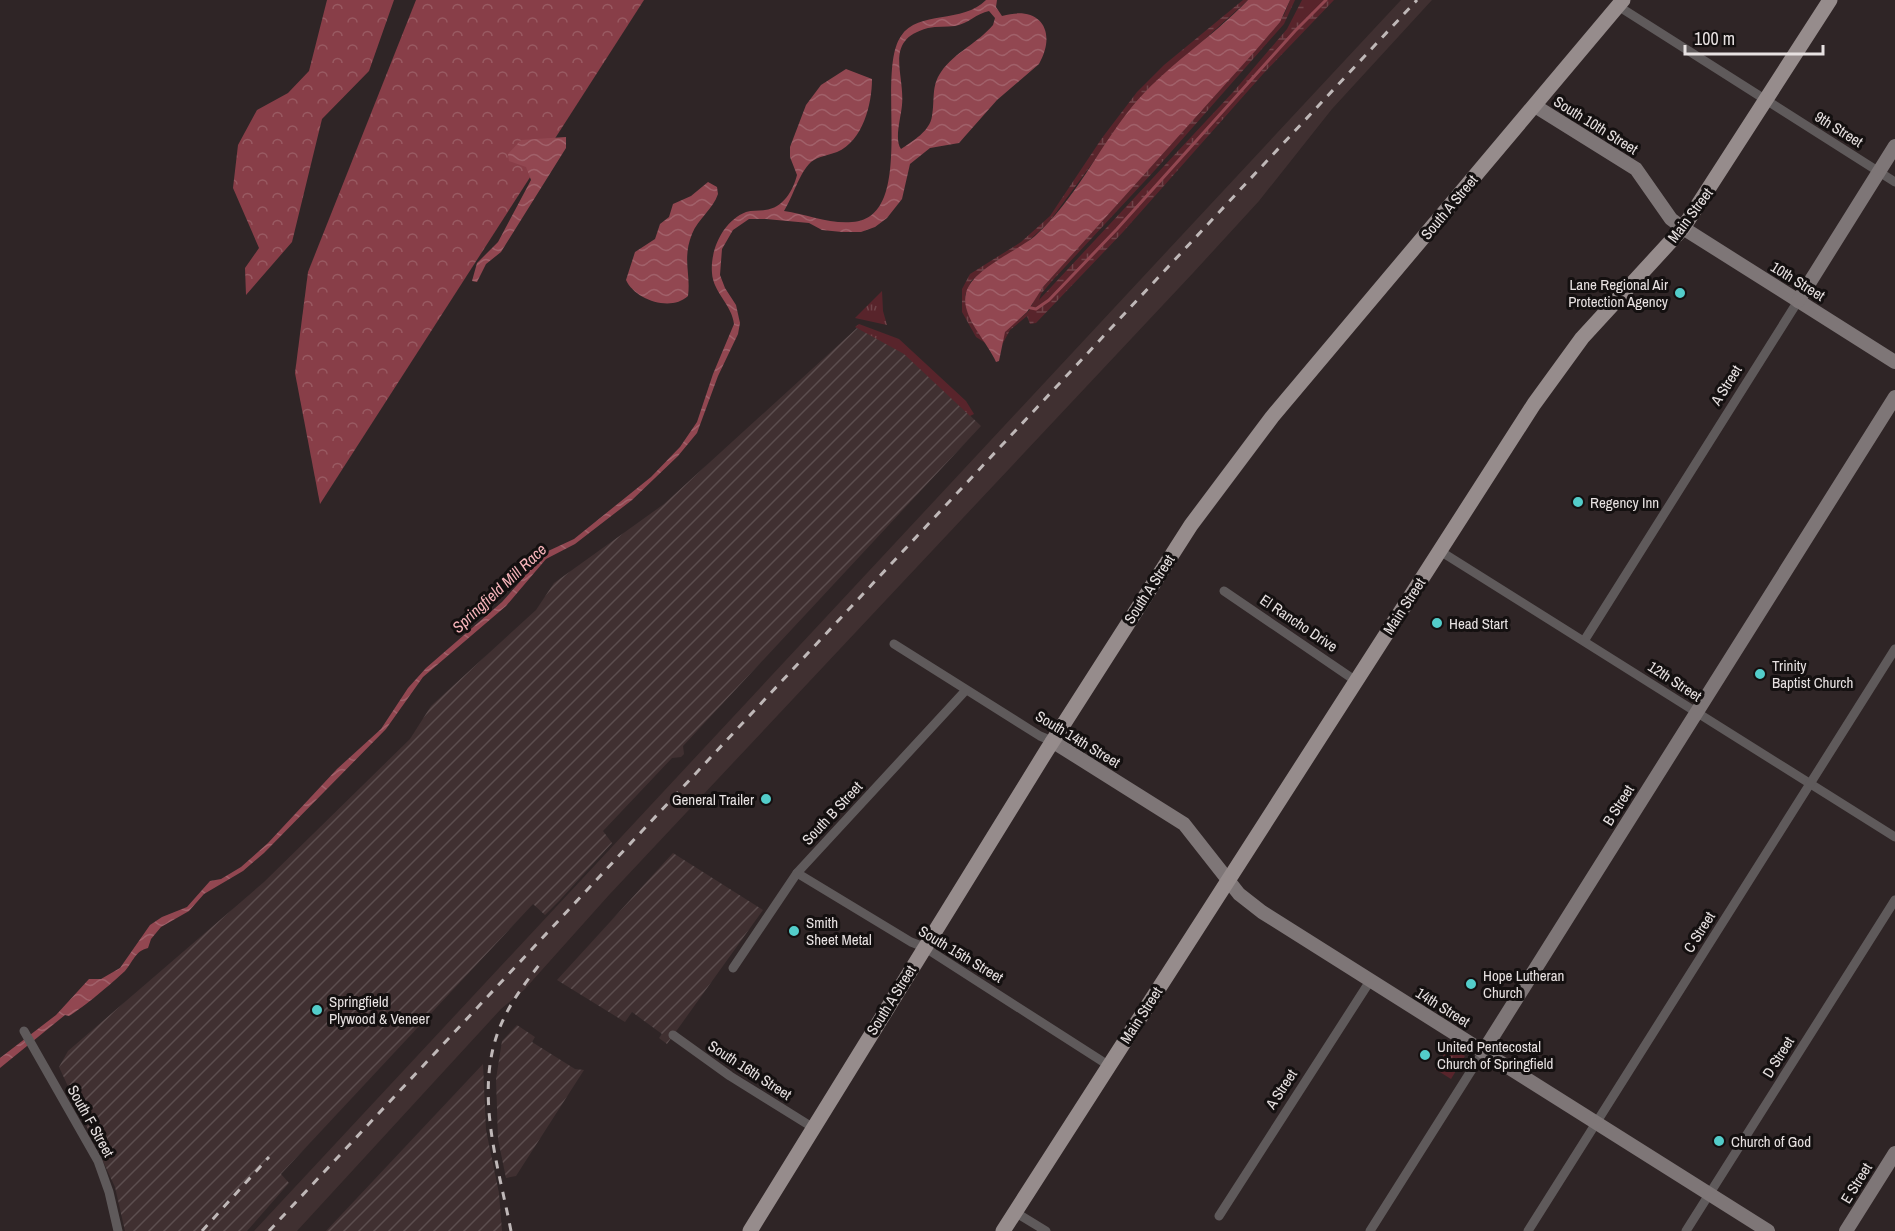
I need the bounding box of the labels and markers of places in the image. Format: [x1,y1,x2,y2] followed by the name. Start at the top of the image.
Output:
[1568,274,1669,312] place label: Lane Regional Air Protection Agency
[1673,286,1687,300] marker: Lane Regional Air Protection Agency
[1590,492,1659,513] place label: Regency Inn
[1571,495,1585,509] marker: Regency Inn
[1449,613,1508,634] place label: Head Start
[1430,616,1444,630] marker: Head Start
[1772,655,1853,693] place label: Trinity Baptist Church
[1753,667,1767,681] marker: Trinity Baptist Church
[672,789,754,810] place label: General Trailer
[759,792,773,806] marker: General Trailer
[806,912,872,950] place label: Smith Sheet Metal
[787,924,801,938] marker: Smith Sheet Metal
[1483,965,1564,1003] place label: Hope Lutheran Church
[1464,977,1478,991] marker: Hope Lutheran Church
[329,991,430,1029] place label: Springfield Plywood & Veneer
[310,1003,324,1017] marker: Springfield Plywood & Veneer
[1437,1036,1553,1074] place label: United Pentecostal Church of Springfield
[1418,1048,1432,1062] marker: United Pentecostal Church of Springfield
[1731,1131,1811,1152] place label: Church of God
[1712,1134,1726,1148] marker: Church of God

